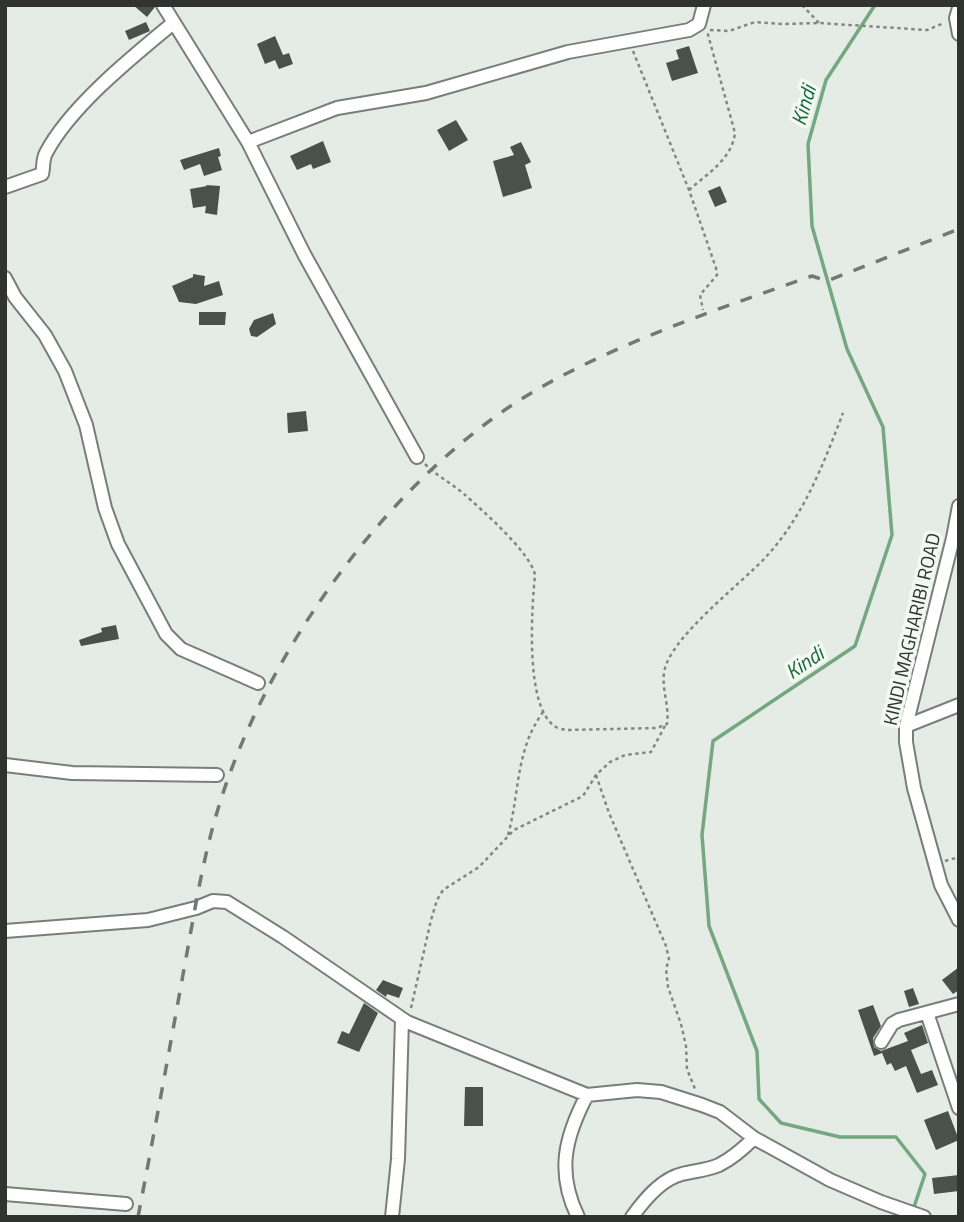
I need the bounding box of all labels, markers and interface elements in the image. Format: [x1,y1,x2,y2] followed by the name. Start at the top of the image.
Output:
[782,79,825,129] water label: Kindi
[875,530,947,728] street label: KINDI MAGHARIBI ROAD
[778,636,832,687] water label: Kindi

